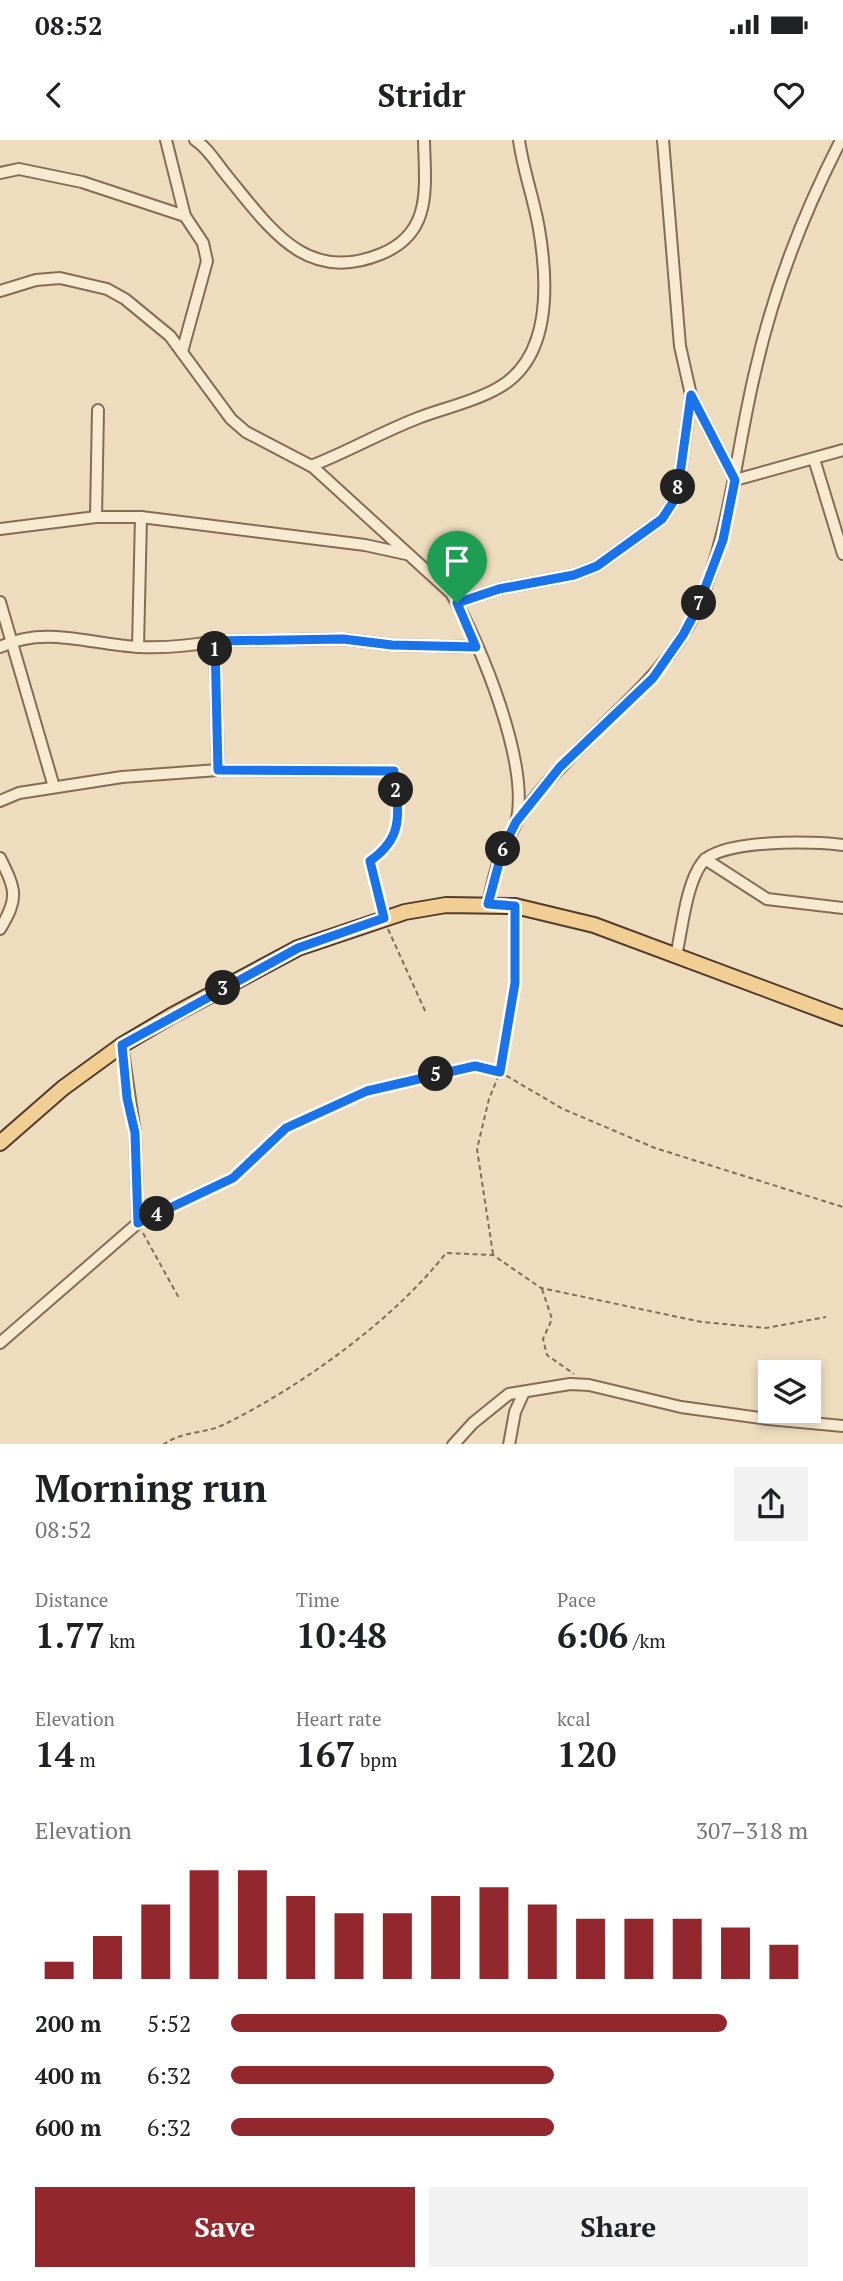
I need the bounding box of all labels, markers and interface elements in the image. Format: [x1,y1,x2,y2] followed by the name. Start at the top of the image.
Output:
[35,8,103,42] text: 08:52
[377,74,466,116] text: Stridr
[35,76,73,114] icon: back
[770,76,808,114] icon: heart
[660,470,696,504] pin: 8
[672,474,683,499] text: 8
[427,531,487,603] pin
[438,542,476,580] icon: arrive
[682,586,716,620] pin: 7
[693,590,704,615] text: 7
[198,631,232,666] pin: 1
[209,636,220,661] text: 1
[378,772,414,808] pin: 2
[390,777,401,802] text: 2
[486,832,520,866] pin: 6
[497,836,508,861] text: 6
[206,970,241,1006] pin: 3
[217,975,228,1000] text: 3
[418,1056,453,1091] pin: 5
[430,1061,441,1086] text: 5
[140,1196,174,1232] pin: 4
[151,1201,162,1226] text: 4
[758,1360,821,1423] map controls
[758,1360,821,1423] button: layers
[35,1463,267,1513] text: Morning run
[734,1467,808,1541] button: share
[35,1514,92,1545] text: 08:52
[35,1587,108,1612] text: Distance
[296,1587,339,1612] text: Time
[557,1587,596,1612] text: Pace
[35,1612,105,1658] text: 1.77
[296,1612,387,1658] text: 10:48
[557,1612,628,1658] text: 6:06
[105,1628,136,1653] text: km
[628,1628,666,1653] text: /km
[35,1706,115,1731] text: Elevation
[296,1706,381,1731] text: Heart rate
[557,1706,591,1731] text: kcal
[35,1731,75,1777] text: 14
[296,1731,355,1777] text: 167
[557,1731,616,1777] text: 120
[75,1747,96,1772] text: m
[355,1747,397,1772] text: bpm
[35,1815,132,1846] text: Elevation
[696,1815,808,1846] text: 307–318 m
[35,2008,101,2039] text: 200 m
[147,2008,191,2039] text: 5:52
[35,2060,101,2091] text: 400 m
[147,2060,191,2091] text: 6:32
[35,2112,101,2143] text: 600 m
[147,2112,191,2143] text: 6:32
[35,2187,415,2267] button: Save
[429,2187,808,2267] button: Share

